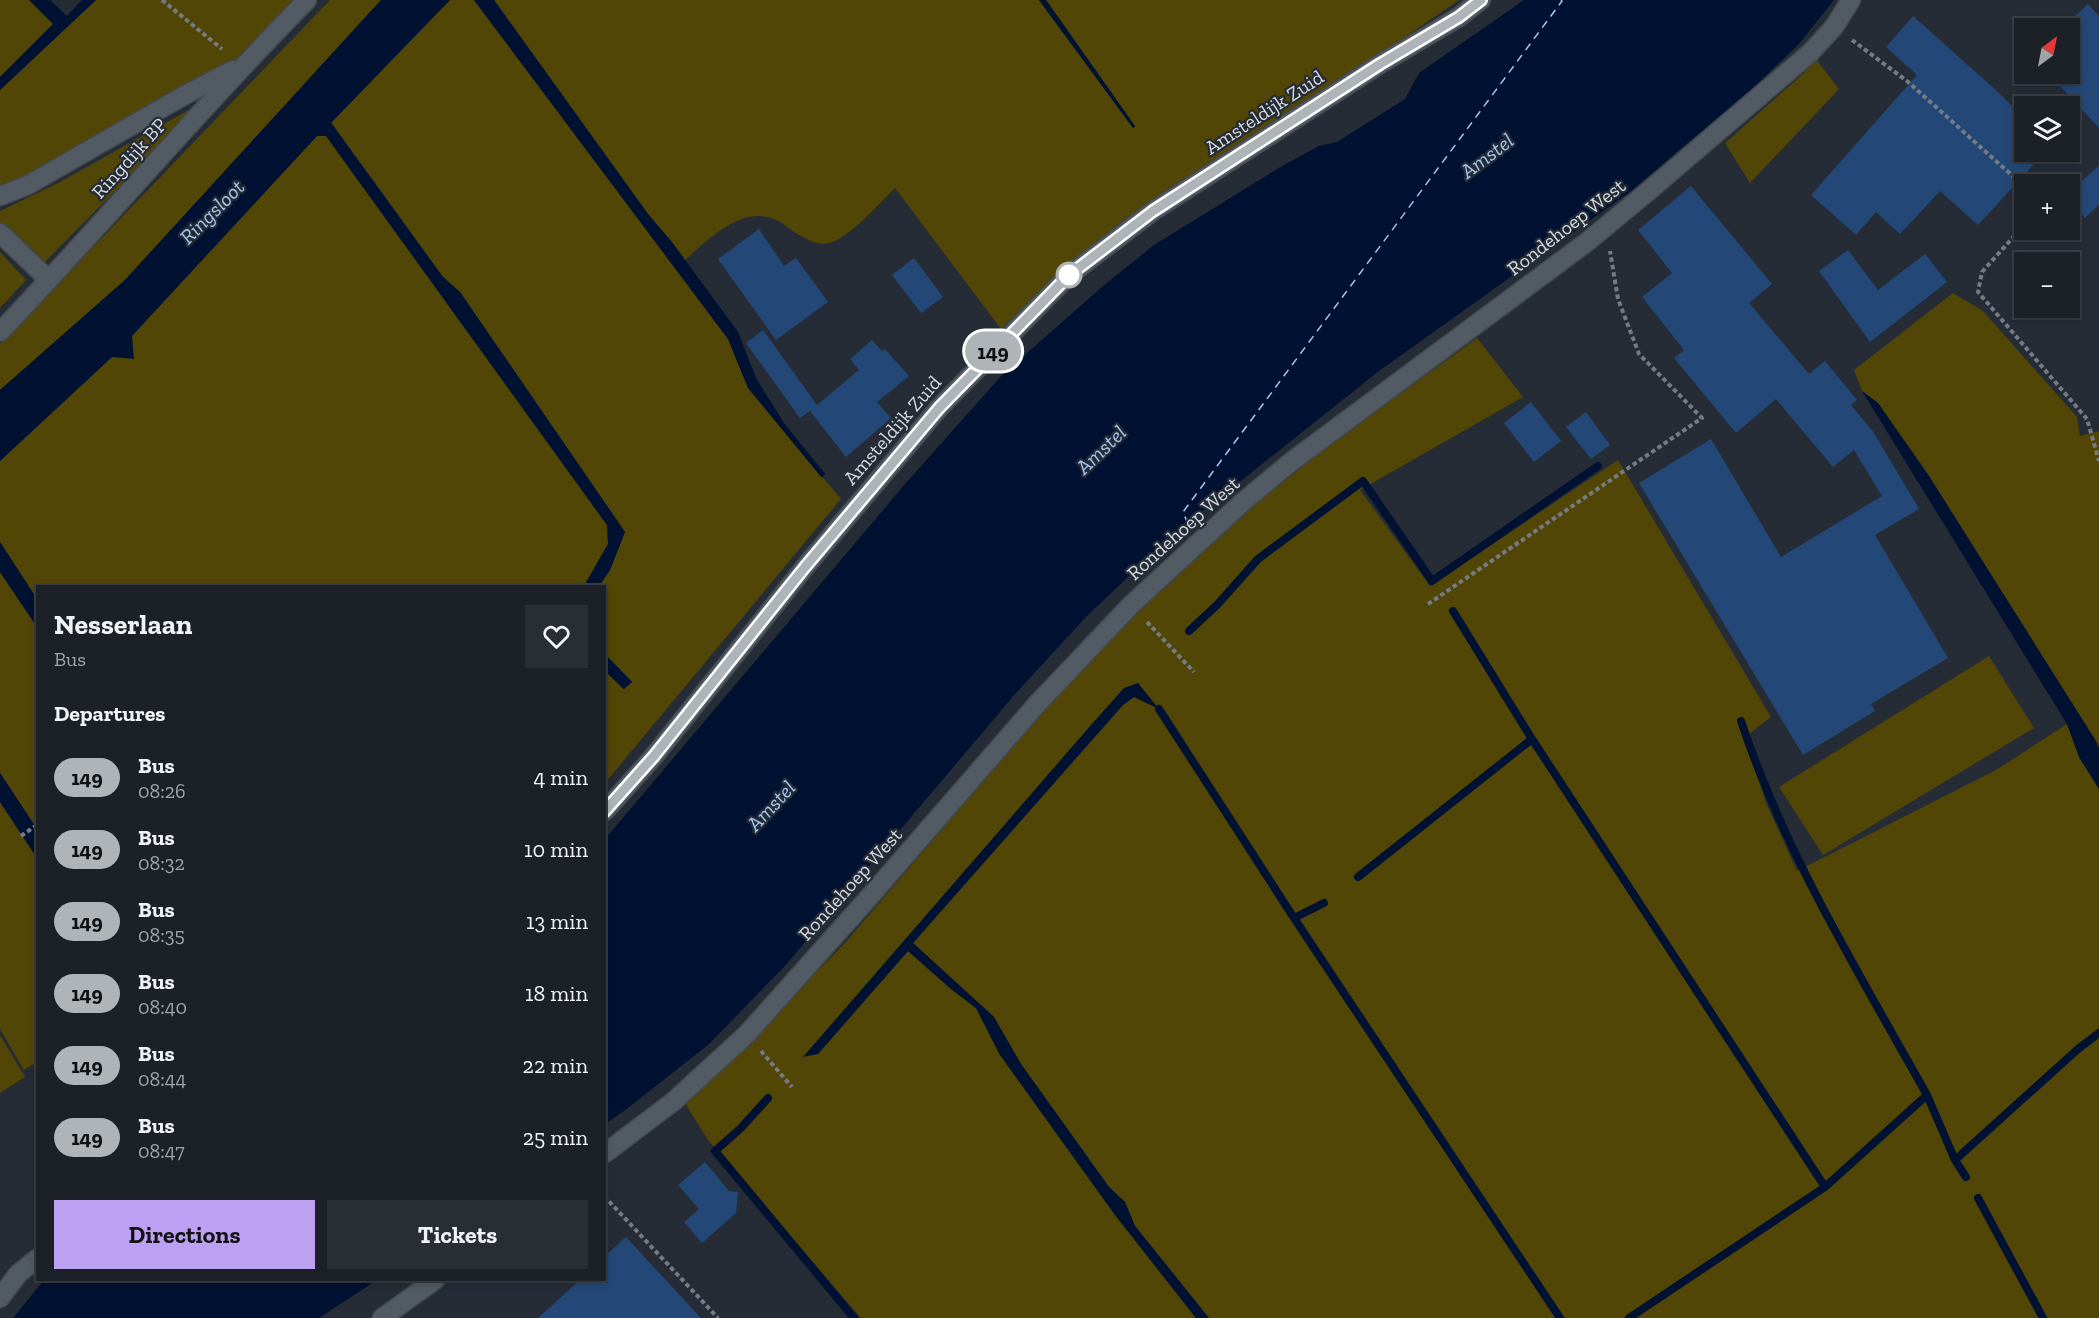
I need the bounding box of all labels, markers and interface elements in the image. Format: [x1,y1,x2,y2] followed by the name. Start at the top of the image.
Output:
[2014,18,2080,84] north arrow
[2014,18,2080,318] map controls
[1200,65,1328,159] street label: Amsteldijk Zuid
[2014,96,2080,162] button: layers
[86,113,172,203] street label: Ringdijk BP
[1454,128,1518,184] water label: Amstel
[1502,173,1630,281] street label: Rondehoep West
[174,174,249,249] water label: Ringsloot
[2014,174,2080,240] button: +
[2014,252,2080,318] button: −
[1056,262,1082,288] unlabelled marker
[958,332,1028,370] line badge: 149
[977,339,1009,364] text: 149
[838,370,946,490] street label: Amsteldijk Zuid
[1070,420,1131,480] water label: Amstel
[1122,471,1245,585] street label: Rondehoep West
[525,605,588,668] button: heart
[54,608,192,641] text: Nesserlaan
[54,647,86,671] text: Bus
[54,700,165,727] text: Departures
[138,752,175,779] text: Bus
[533,764,588,791] text: 4 min
[71,765,103,790] text: 149
[740,775,800,837] water label: Amstel
[138,779,186,803] text: 08:26
[793,822,907,945] street label: Rondehoep West
[138,824,175,851] text: Bus
[524,836,588,863] text: 10 min
[71,837,103,862] text: 149
[138,851,185,875] text: 08:32
[138,896,175,923] text: Bus
[526,908,588,935] text: 13 min
[71,909,103,934] text: 149
[138,923,185,947] text: 08:35
[138,968,175,995] text: Bus
[525,980,588,1007] text: 18 min
[71,981,103,1006] text: 149
[138,995,187,1019] text: 08:40
[138,1040,175,1067] text: Bus
[523,1052,588,1079] text: 22 min
[71,1053,103,1078] text: 149
[138,1067,186,1091] text: 08:44
[138,1112,175,1139] text: Bus
[523,1124,588,1151] text: 25 min
[71,1125,103,1150] text: 149
[138,1139,185,1163] text: 08:47
[54,1200,315,1269] button: Directions
[327,1200,588,1269] button: Tickets

